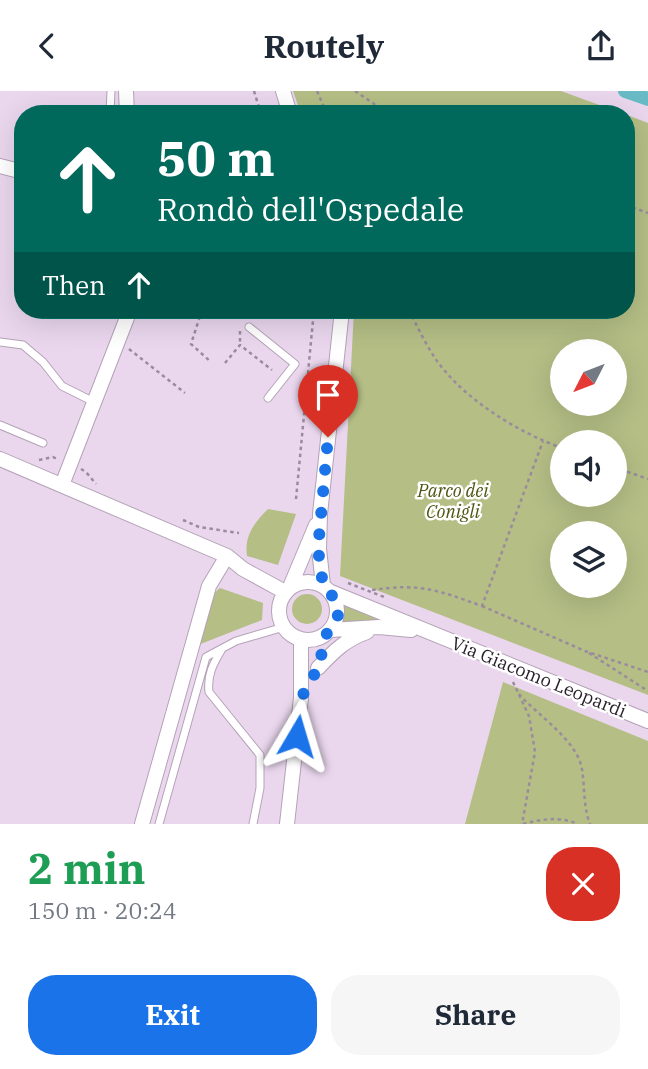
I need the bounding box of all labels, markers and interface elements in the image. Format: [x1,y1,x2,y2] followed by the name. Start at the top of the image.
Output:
[264,25,384,67] text: Routely
[28,27,66,65] icon: back
[582,27,620,65] icon: share
[157,126,275,189] text: 50 m
[42,133,133,224] icon: ahead
[157,188,464,230] text: Rondò dell'Ospedale
[120,266,158,304] icon: ahead
[42,268,106,302] text: Then
[550,339,626,417] north arrow
[550,339,627,598] map controls
[298,365,358,437] pin
[309,376,347,414] icon: arrive
[550,430,627,507] button: sound
[416,479,489,523] park label: Parco dei Conigli
[550,521,627,598] button: layers
[448,631,630,723] street label: Via Giacomo Leopardi
[260,699,334,773] position arrow
[28,841,146,896] text: 2 min
[546,847,620,921] button: close
[28,895,177,925] text: 150 m · 20:24
[28,975,317,1055] button: Exit
[331,975,620,1055] button: Share

